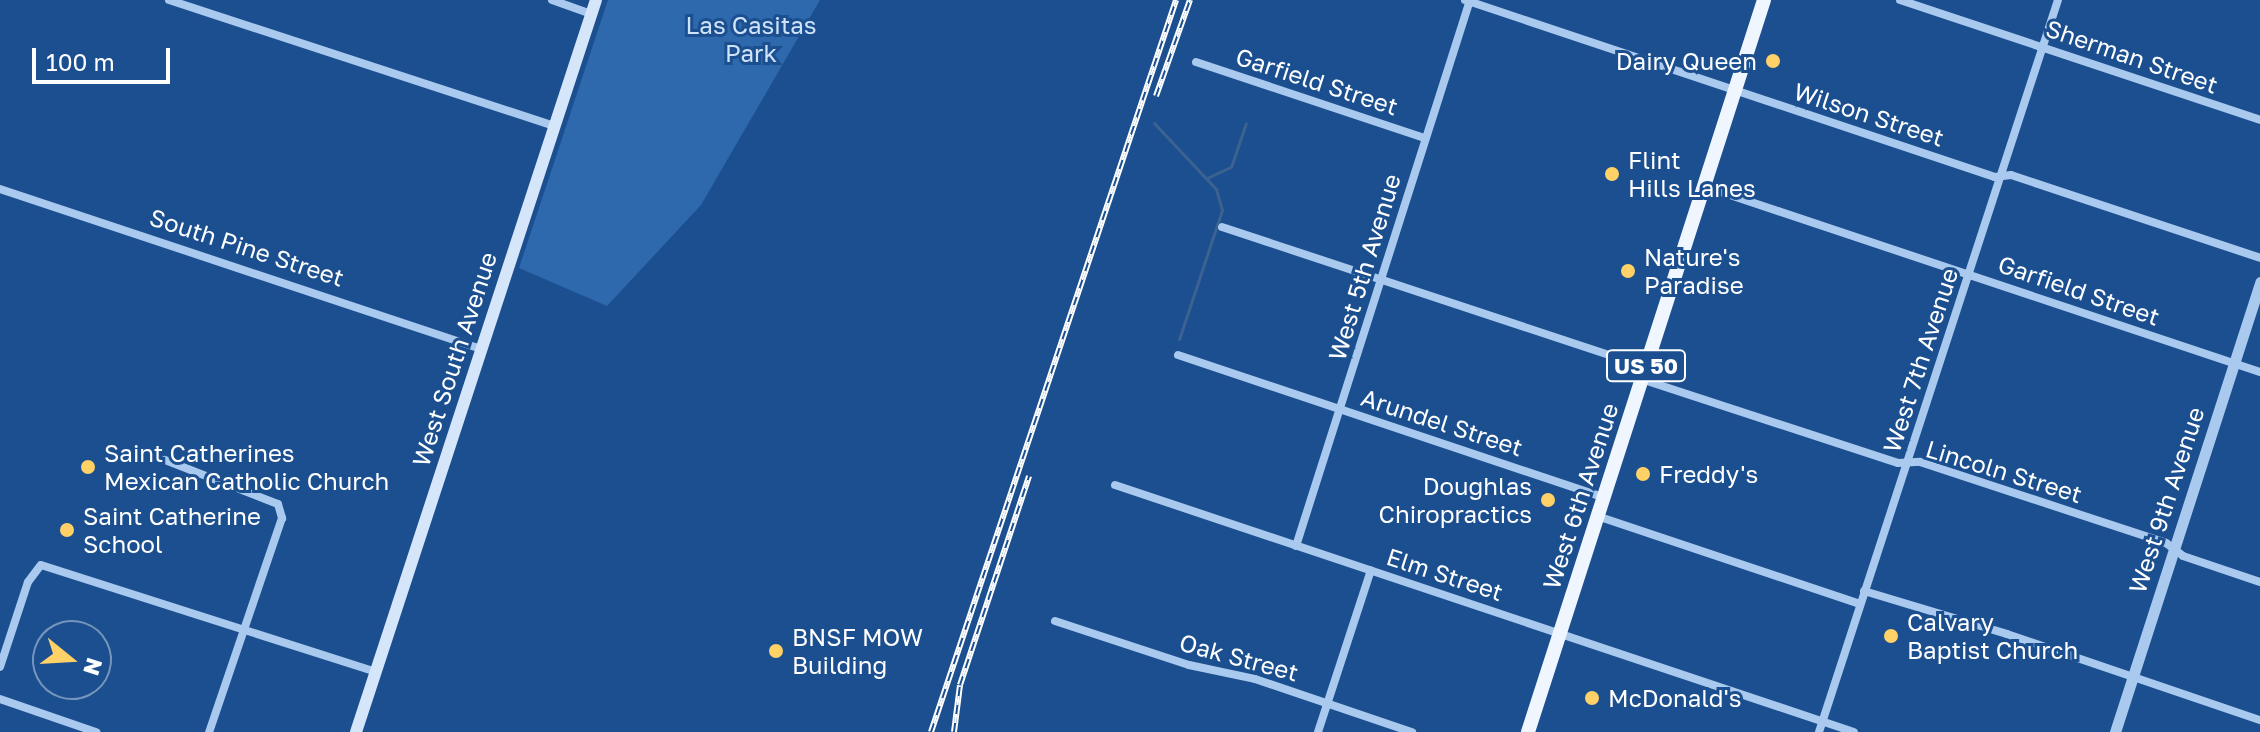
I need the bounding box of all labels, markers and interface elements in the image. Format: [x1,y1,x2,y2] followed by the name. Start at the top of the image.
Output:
[685,11,817,67] park label: Las Casitas Park
[2042,13,2222,99] street label: Sherman Street
[36,32,174,82] scale bar
[1232,41,1402,121] street label: Garfield Street
[46,47,115,76] text: 100 m
[1616,47,1757,75] place label: Dairy Queen
[1764,52,1782,70] marker: Dairy Queen
[1790,76,1948,152] street label: Wilson Street
[1628,146,1756,202] place label: Flint Hills Lanes
[1603,165,1621,183] marker: Flint Hills Lanes
[1322,170,1406,364] street label: West 5th Avenue
[146,202,348,292] street label: South Pine Street
[1644,243,1744,299] place label: Nature's Paradise
[406,248,502,470] street label: West South Avenue
[1995,249,2163,331] street label: Garfield Street
[1619,262,1637,280] marker: Nature's Paradise
[1877,264,1963,456] street label: West 7th Avenue
[1604,348,1688,384] road number: US 50
[1358,382,1526,462] street label: Arundel Street
[1536,399,1624,593] street label: West 6th Avenue
[2122,403,2210,597] street label: West 9th Avenue
[1922,434,2086,508] street label: Lincoln Street
[104,439,389,495] place label: Saint Catherines Mexican Catholic Church
[79,458,97,476] marker: Saint Catherines Mexican Catholic Church
[1659,460,1758,488] place label: Freddy's
[1634,465,1652,483] marker: Freddy's
[1379,472,1532,528] place label: Doughlas Chiropractics
[1539,491,1557,509] marker: Doughlas Chiropractics
[83,502,261,558] place label: Saint Catherine School
[58,521,76,539] marker: Saint Catherine School
[1383,542,1507,606] street label: Elm Street
[1907,608,2078,664] place label: Calvary Baptist Church
[32,620,112,700] north arrow
[792,623,923,679] place label: BNSF MOW Building
[1176,627,1302,687] street label: Oak Street
[1882,627,1900,645] marker: Calvary Baptist Church
[767,642,785,660] marker: BNSF MOW Building
[78,655,109,679] text: N
[1608,684,1741,712] place label: McDonald's
[1583,689,1601,707] marker: McDonald's

